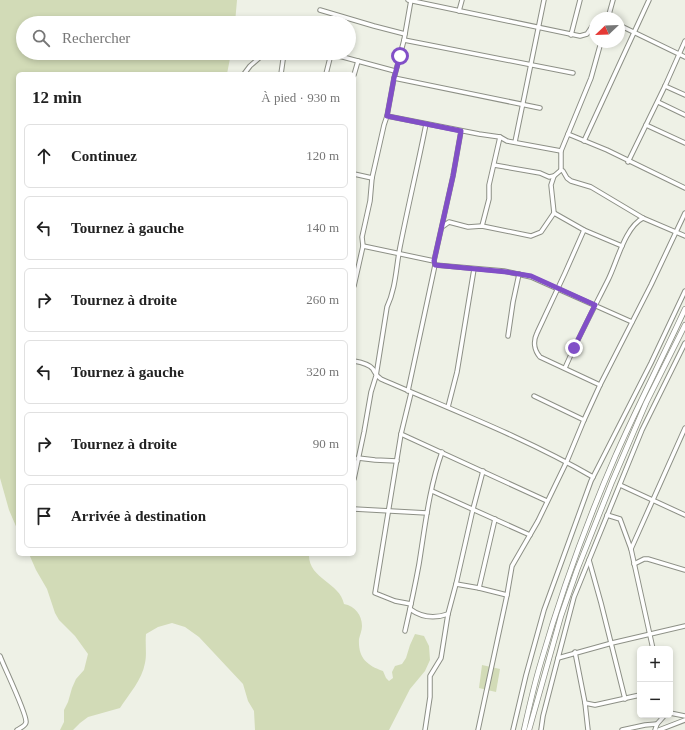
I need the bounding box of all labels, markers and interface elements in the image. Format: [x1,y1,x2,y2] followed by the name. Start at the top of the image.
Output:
[589,12,625,48] north arrow
[16,16,356,60] search box
[30,27,52,49] icon: search
[62,30,130,46] text: Rechercher
[391,47,409,65] route start
[32,88,82,107] text: 12 min
[261,90,340,105] text: À pied · 930 m
[33,145,55,167] icon: ahead
[71,148,137,164] text: Continuez
[306,148,339,163] text: 120 m
[33,217,55,239] icon: left
[71,220,184,236] text: Tournez à gauche
[306,220,339,235] text: 140 m
[33,289,55,311] icon: right
[71,292,177,308] text: Tournez à droite
[306,292,339,307] text: 260 m
[565,339,583,357] route end
[33,361,55,383] icon: left
[71,364,184,380] text: Tournez à gauche
[306,364,339,379] text: 320 m
[33,433,55,455] icon: right
[71,436,177,452] text: Tournez à droite
[313,436,339,451] text: 90 m
[33,505,55,527] icon: arrive
[71,508,206,524] text: Arrivée à destination
[637,646,673,718] map controls
[637,646,673,682] button: +
[637,682,673,718] button: −

